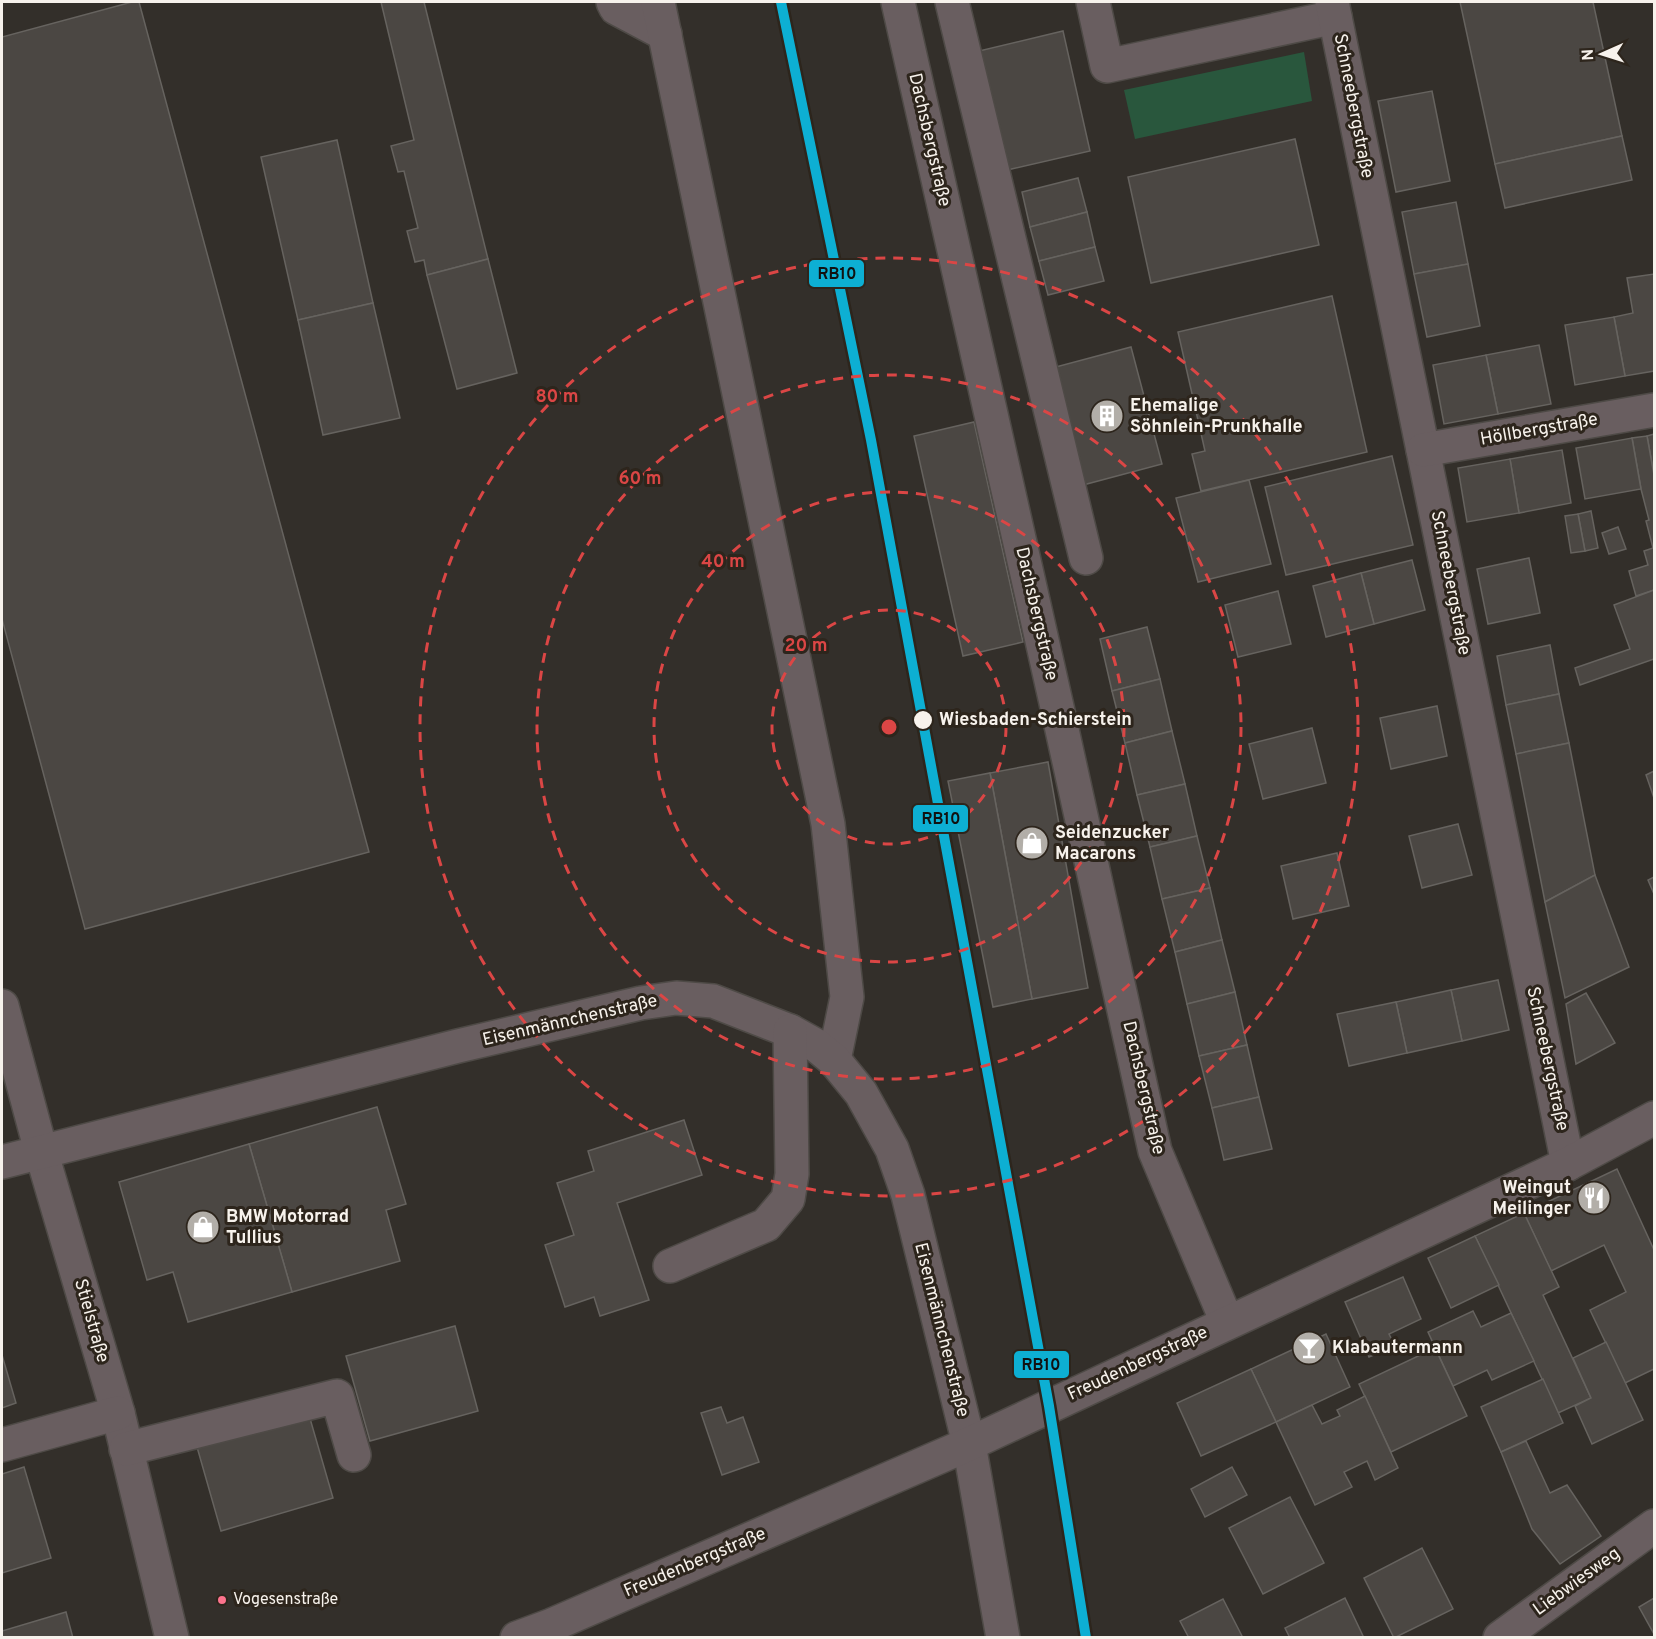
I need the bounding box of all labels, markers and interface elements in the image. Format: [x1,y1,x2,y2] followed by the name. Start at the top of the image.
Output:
[1572,24,1632,84] north arrow
[1328,32,1378,180] street label: Schneebergstraße
[1579,48,1599,61] text: N
[902,71,956,209] street label: Dachsbergstraße
[808,259,865,288] line badge: RB10
[818,265,856,285] text: RB10
[535,386,579,409] text: 80 m
[1130,395,1303,439] place label: Ehemalige Söhnlein-Prunkhalle
[1089,398,1125,434] building icon: Ehemalige Söhnlein-Prunkhalle
[1478,408,1600,452] street label: Höllbergstraße
[618,468,662,491] text: 60 m
[1425,509,1475,657] street label: Schneebergstraße
[1009,545,1063,683] street label: Dachsbergstraße
[701,551,745,574] text: 40 m
[784,635,828,658] text: 20 m
[912,709,934,731] marker: Wiesbaden-Schierstein
[939,709,1132,732] place label: Wiesbaden-Schierstein
[879,717,899,737] centre of rings
[912,804,969,833] line badge: RB10
[922,810,960,830] text: RB10
[1055,822,1170,866] place label: Seidenzucker Macarons
[1014,825,1050,861] shop icon: Seidenzucker Macarons
[1520,985,1574,1133] street label: Schneebergstraße
[480,990,660,1052] street label: Eisenmännchenstraße
[1116,1019,1170,1157] street label: Dachsbergstraße
[1492,1177,1572,1221] place label: Weingut Meilinger
[1576,1180,1612,1216] restaurant icon: Weingut Meilinger
[226,1206,349,1250] place label: BMW Motorrad Tullius
[185,1209,221,1245] shop icon: BMW Motorrad Tullius
[908,1240,974,1420] street label: Eisenmännchenstraße
[68,1276,114,1366] street label: Stielstraße
[1064,1321,1212,1407] street label: Freudenbergstraße
[1291,1330,1327,1366] bar icon: Klabautermann
[1332,1337,1463,1360] place label: Klabautermann
[1013,1350,1070,1379] line badge: RB10
[1022,1356,1060,1376] text: RB10
[620,1523,770,1603] street label: Freudenbergstraße
[1529,1543,1625,1621] street label: Liebwiesweg
[233,1590,338,1610] place label: Vogesenstraße
[216,1594,228,1606] marker: Vogesenstraße

